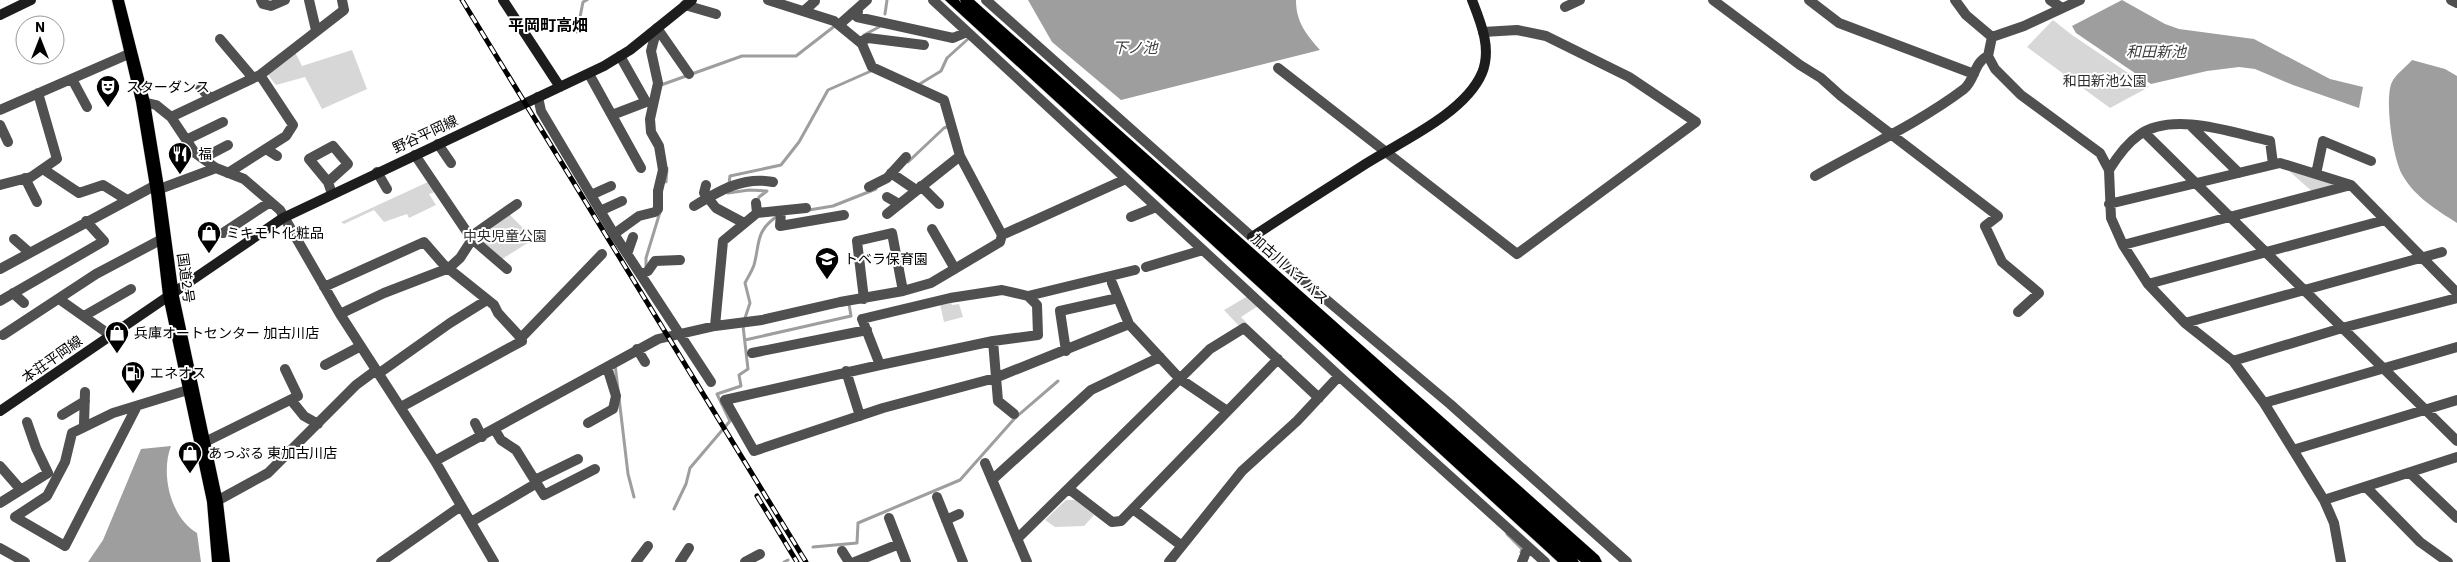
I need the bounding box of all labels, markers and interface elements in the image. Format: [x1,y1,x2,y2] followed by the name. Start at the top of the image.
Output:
[15,15,65,65] north arrow
[508,15,588,35] district label: 平岡町高畑
[35,18,45,36] text: N
[1112,38,1159,57] water label: 下ノ池
[2126,42,2188,61] water label: 和田新池
[2063,72,2147,90] park label: 和田新池公園
[95,74,121,108] theatre icon: スターダンス
[126,78,210,96] place label: スターダンス
[389,111,461,157] street label: 野谷平岡線
[167,141,193,175] restaurant icon: 福
[198,145,212,163] place label: 福
[196,220,222,254] shop icon: ミキモト化粧品
[226,224,324,242] place label: ミキモト化粧品
[463,227,547,245] park label: 中央児童公園
[1248,230,1332,308] street label: 加古川バイパス
[814,246,840,280] school or university icon: トベラ保育園
[844,250,928,268] place label: トベラ保育園
[174,252,198,304] street label: 国道2号
[104,320,130,354] shop icon: 兵庫オートセンター 加古川店
[134,324,319,342] place label: 兵庫オートセンター 加古川店
[18,332,86,386] street label: 本荘平岡線
[120,360,146,394] fuel station icon: エネオス
[150,364,206,382] place label: エネオス
[177,440,203,474] shop icon: あっぷる 東加古川店
[208,444,337,462] place label: あっぷる 東加古川店

